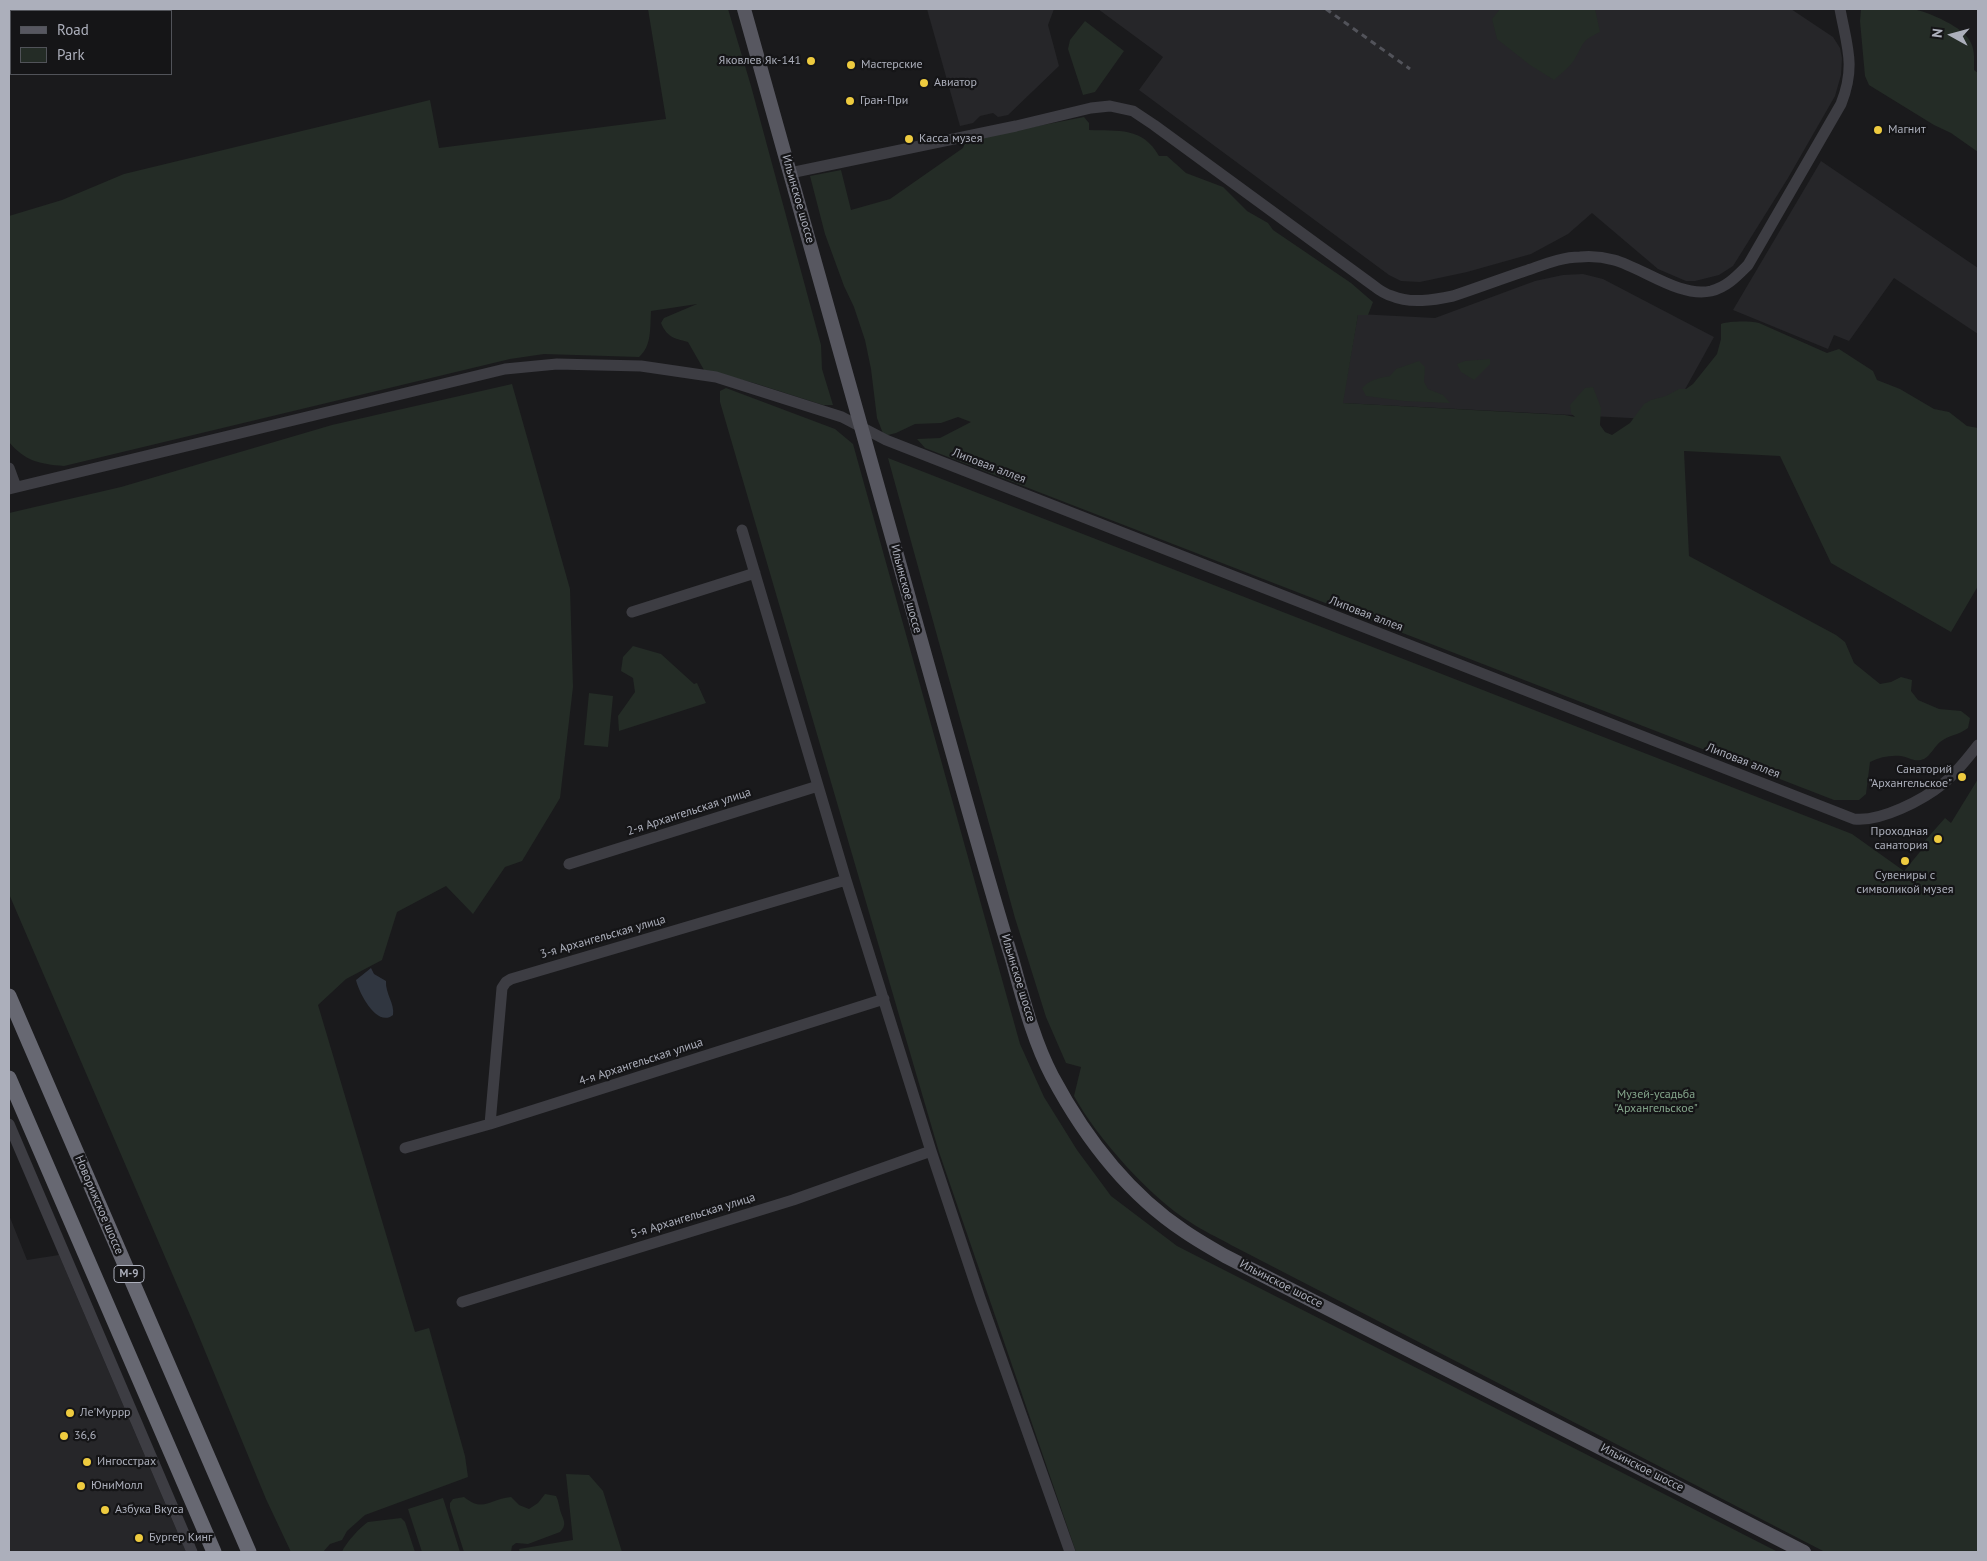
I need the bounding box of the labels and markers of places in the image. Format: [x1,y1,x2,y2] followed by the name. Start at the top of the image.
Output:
[719,54,801,68] place label: Яковлев Як-141
[805,55,817,67] marker: Яковлев Як-141
[861,58,923,72] place label: Мастерские
[845,59,857,71] marker: Мастерские
[934,76,977,90] place label: Авиатор
[918,77,930,89] marker: Авиатор
[860,94,908,108] place label: Гран-При
[844,95,856,107] marker: Гран-При
[1888,123,1926,137] place label: Магнит
[1872,124,1884,136] marker: Магнит
[919,132,982,146] place label: Касса музея
[903,133,915,145] marker: Касса музея
[1869,763,1952,791] place label: Санаторий "Архангельское"
[1956,771,1968,783] marker: Санаторий "Архангельское"
[1871,825,1928,853] place label: Проходная санатория
[1932,833,1944,845] marker: Проходная санатория
[1899,855,1911,867] marker: Сувениры с символикой музея
[1857,869,1953,897] place label: Сувениры с символикой музея
[80,1406,131,1420] place label: Ле'Муррр
[64,1407,76,1419] marker: Ле'Муррр
[74,1429,96,1443] place label: 36,6
[58,1430,70,1442] marker: 36,6
[97,1455,156,1469] place label: Ингосстрах
[81,1456,93,1468] marker: Ингосстрах
[91,1479,143,1493] place label: ЮниМолл
[75,1480,87,1492] marker: ЮниМолл
[115,1503,184,1517] place label: Азбука Вкуса
[99,1504,111,1516] marker: Азбука Вкуса
[149,1531,212,1545] place label: Бургер Кинг
[133,1532,145,1544] marker: Бургер Кинг

